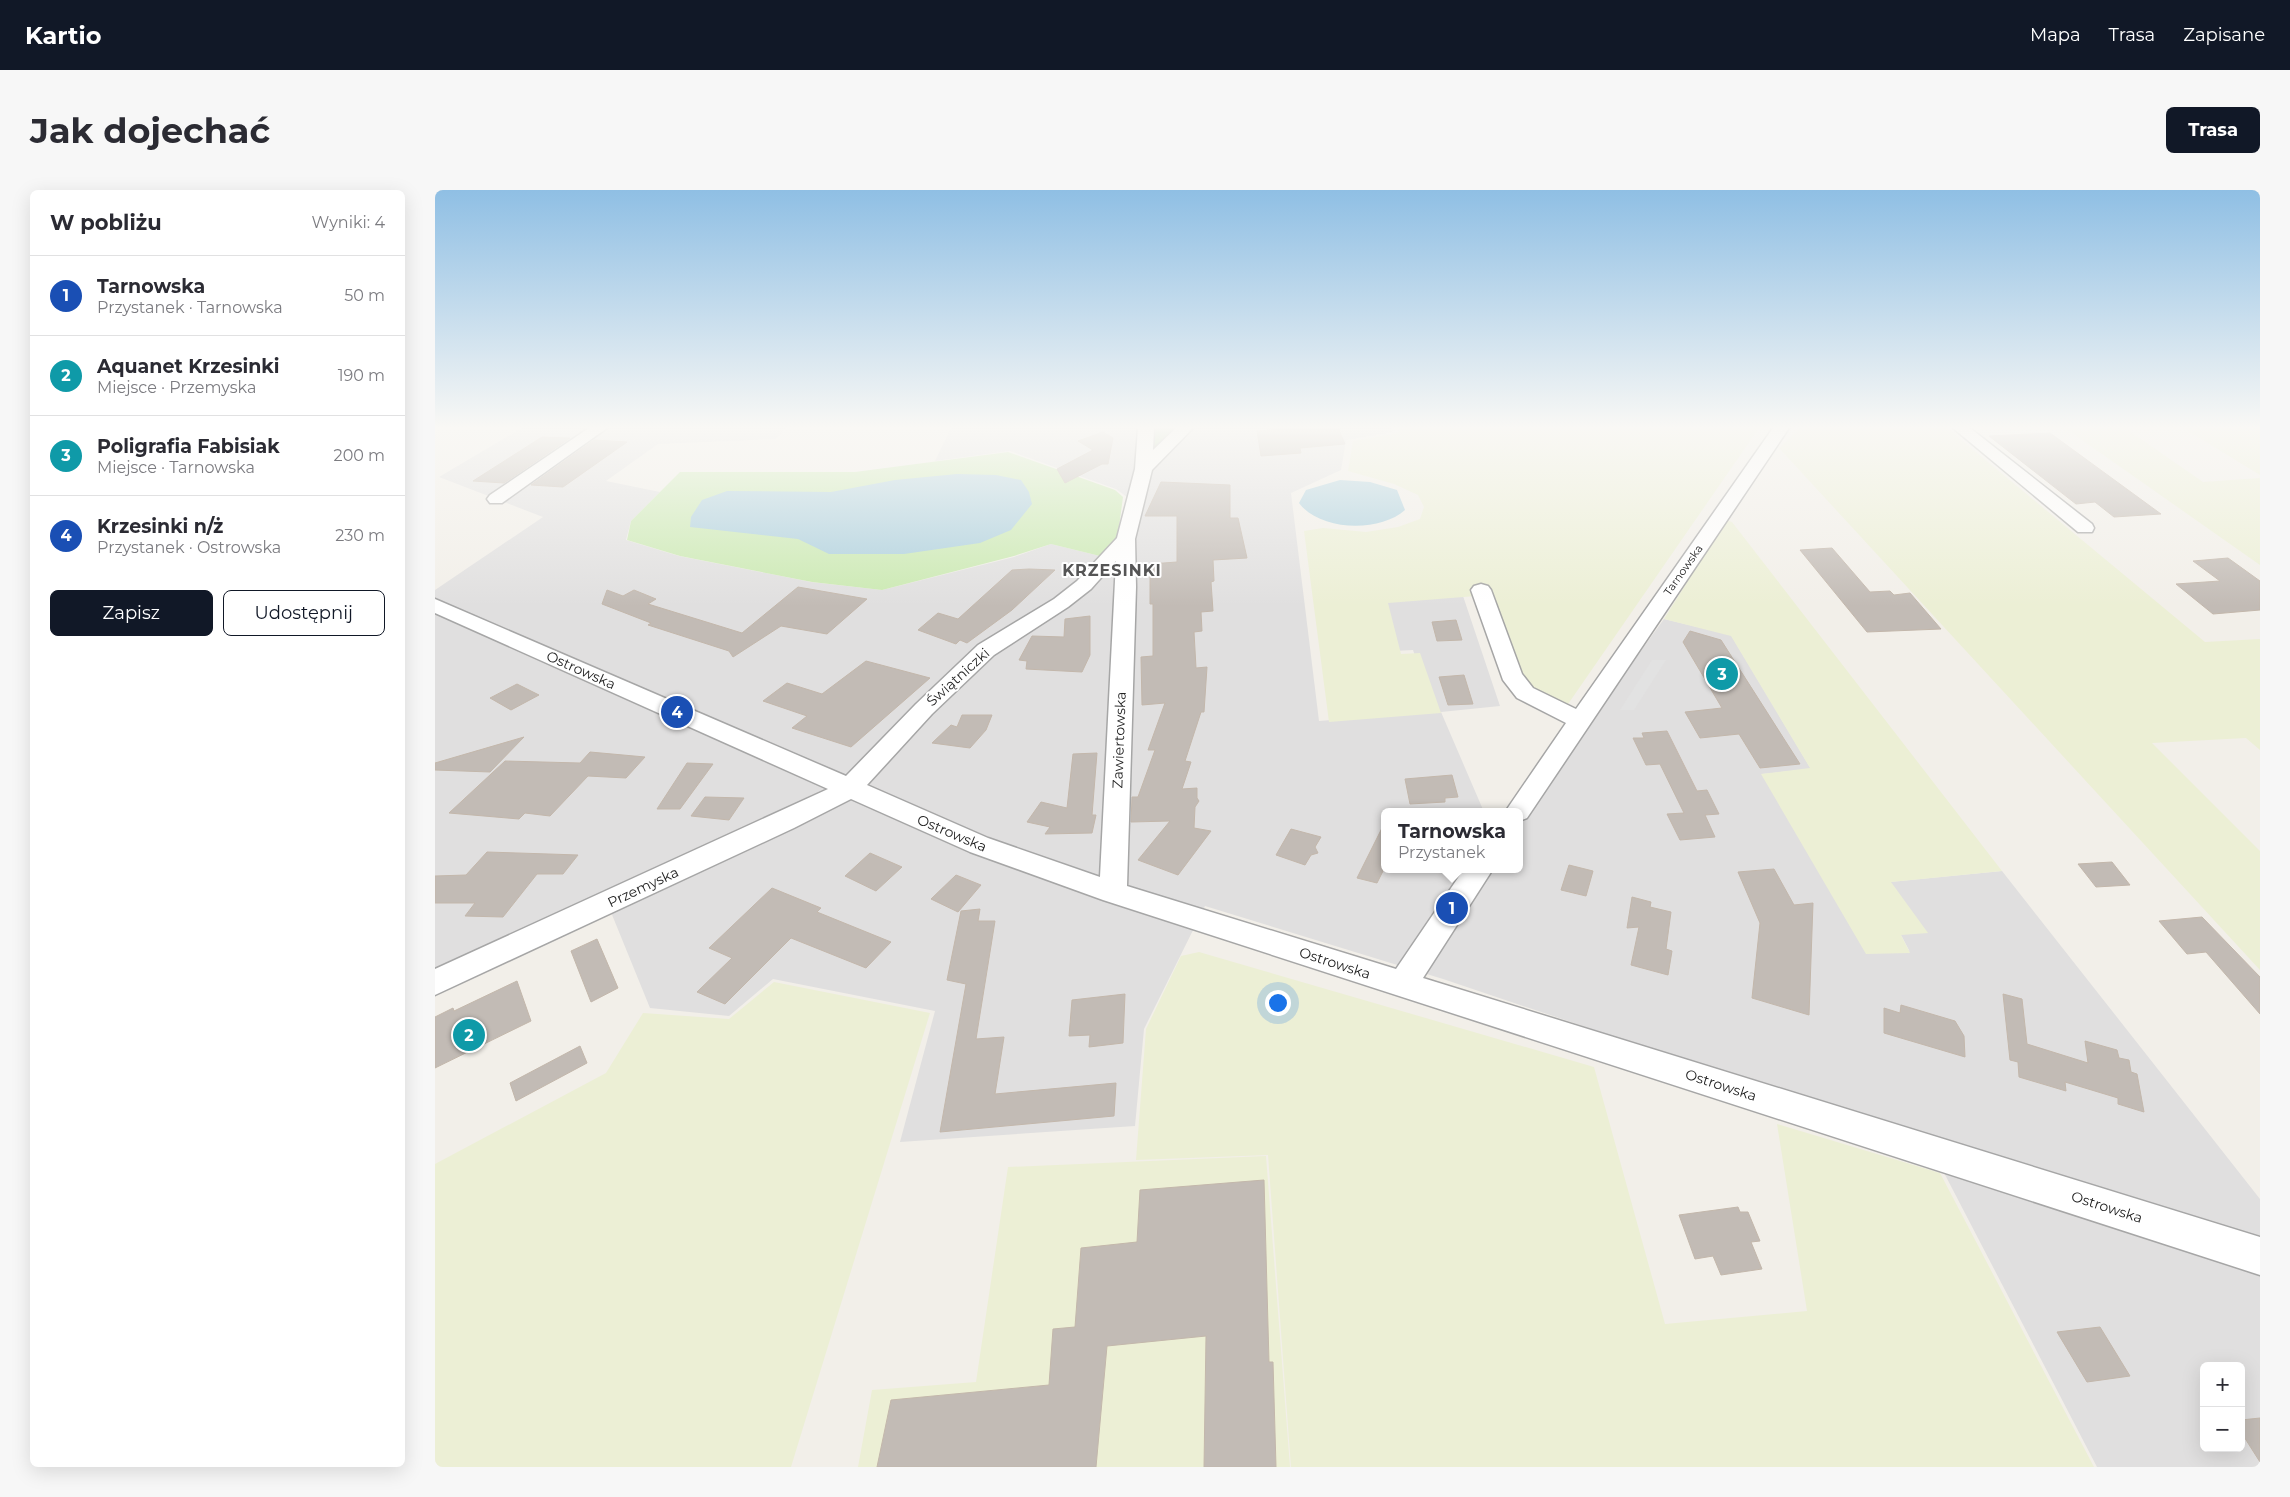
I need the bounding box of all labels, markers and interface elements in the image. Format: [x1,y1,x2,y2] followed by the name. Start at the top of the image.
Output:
[25,21,101,50] text: Kartio
[2030,24,2081,46] text: Mapa
[2109,24,2155,46] text: Trasa
[2183,24,2265,46] text: Zapisane
[2166,107,2260,153] button: Trasa
[30,109,270,152] text: Jak dojechać
[50,210,162,235] text: W pobliżu
[311,213,385,232] text: Wyniki: 4
[97,275,205,298] text: Tarnowska
[63,286,69,305] text: 1
[344,286,385,305] text: 50 m
[97,298,283,317] text: Przystanek · Tarnowska
[97,355,280,378] text: Aquanet Krzesinki
[61,366,71,385] text: 2
[338,366,385,385] text: 190 m
[97,378,256,397] text: Miejsce · Przemyska
[97,435,280,458] text: Poligrafia Fabisiak
[61,446,71,465] text: 3
[334,446,385,465] text: 200 m
[97,458,255,477] text: Miejsce · Tarnowska
[97,515,223,538] text: Krzesinki n/ż
[60,526,72,545] text: 4
[335,526,385,545] text: 230 m
[97,538,281,557] text: Przystanek · Ostrowska
[1660,542,1706,598] street label: Tarnowska
[1062,561,1162,580] district label: KRZESINKI
[50,590,213,636] button: Zapisz
[223,590,385,636] button: Udostępnij
[923,644,993,710] street label: Świątniczki
[544,647,618,693] street label: Ostrowska
[1706,655,1738,693] pin: 3
[1108,691,1130,789] street label: Zawiertowska
[661,693,693,731] pin: 4
[1381,808,1523,873] popup
[915,810,989,856] street label: Ostrowska
[1398,820,1506,843] text: Tarnowska
[1398,843,1485,862] text: Przystanek
[605,863,681,911] street label: Przemyska
[1436,889,1468,927] pin: 1
[1297,943,1373,983] street label: Ostrowska
[1265,990,1291,1016] your location
[453,1016,485,1054] pin: 2
[1683,1065,1759,1105] street label: Ostrowska
[2069,1187,2145,1227] street label: Ostrowska
[2200,1362,2245,1452] map controls
[2200,1362,2245,1407] button: +
[2200,1407,2245,1452] button: −

